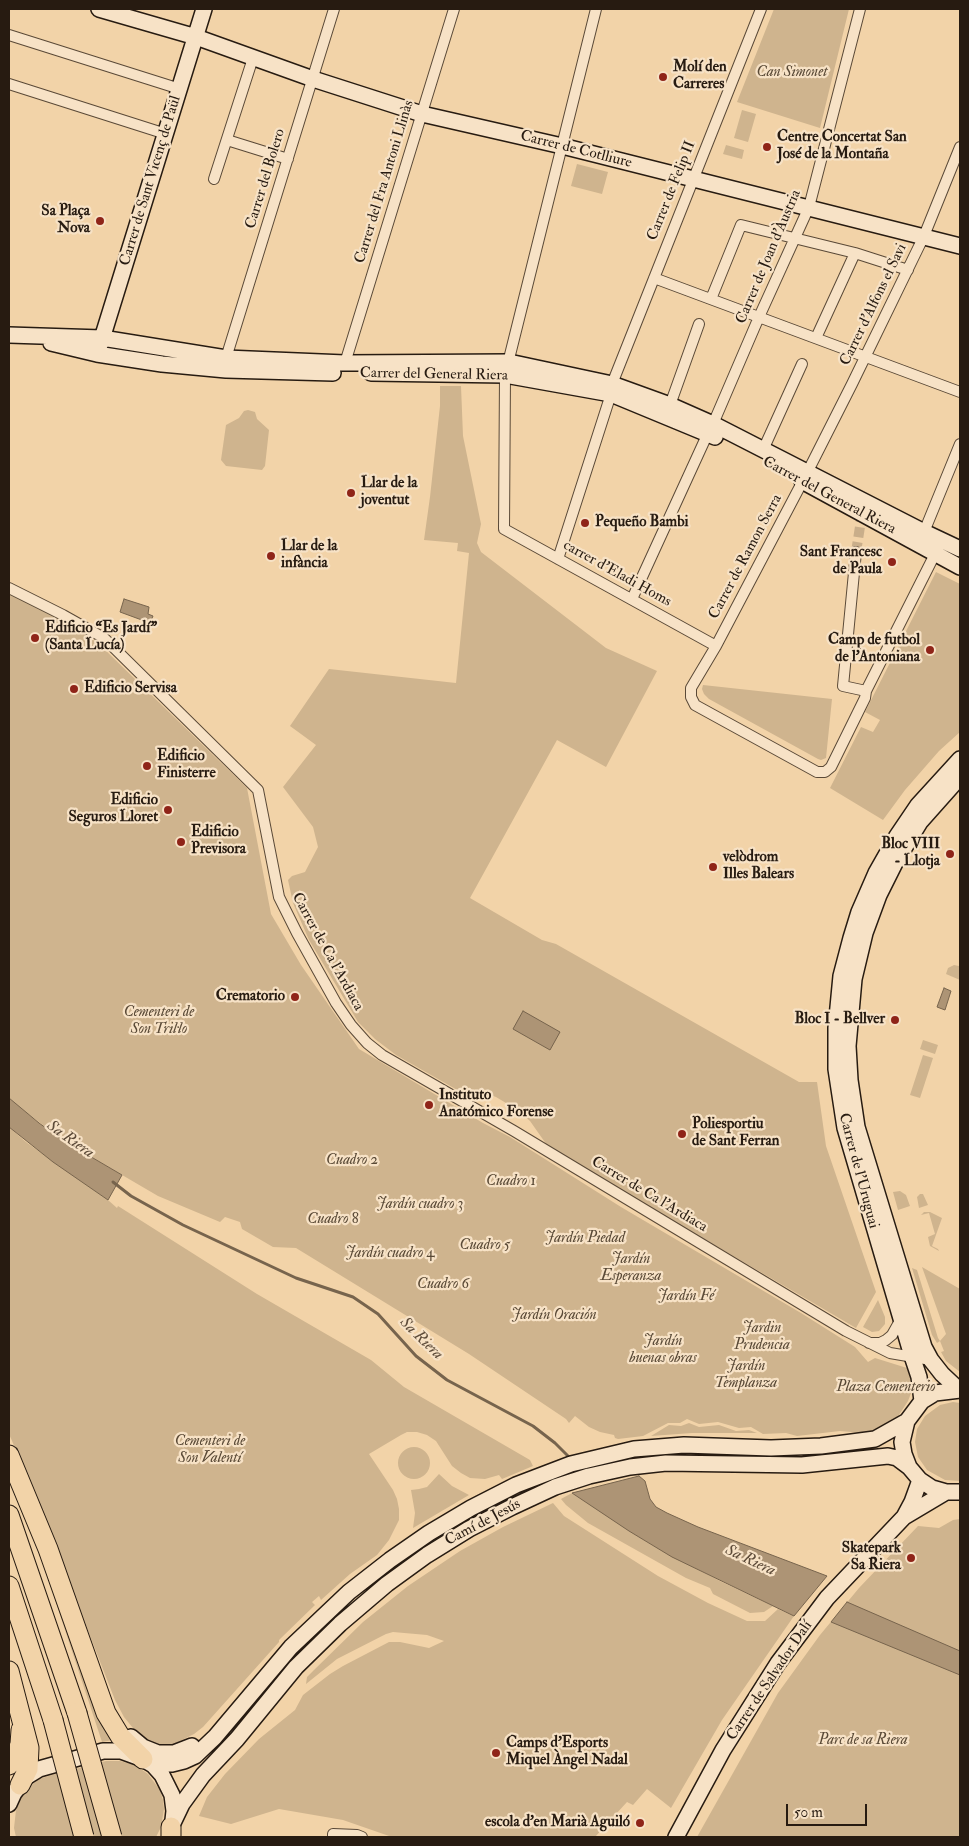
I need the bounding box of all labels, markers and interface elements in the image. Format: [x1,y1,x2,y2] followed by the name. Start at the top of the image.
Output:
[673,59,727,94] place label: Molí den Carreres
[756,64,828,82] park label: Can Simonet
[657,71,669,83] marker: Molí den Carreres
[117,94,185,268] street label: Carrer de Sant Vicenç de Paül
[352,98,418,266] street label: Carrer del Fra Antoni Llinàs
[242,127,290,231] street label: Carrer del Bolero
[518,127,634,173] street label: Carrer de Cotlliure
[777,129,907,164] place label: Centre Concertat San José de la Montaña
[644,138,700,244] street label: Carrer de Felip II
[761,141,773,153] marker: Centre Concertat San José de la Montaña
[733,187,805,327] street label: Carrer de Joan d'Àustria
[41,203,90,238] place label: Sa Plaça Nova
[94,215,106,227] marker: Sa Plaça Nova
[837,241,911,369] street label: Carrer d'Alfons el Savi
[360,365,508,385] street label: Carrer del General Riera
[759,453,899,539] street label: Carrer del General Riera
[361,475,417,510] place label: Llar de la joventut
[345,487,357,499] marker: Llar de la joventut
[706,492,786,622] street label: Carrer de Ramon Serra
[595,514,688,532] place label: Pequeño Bambi
[579,517,591,529] marker: Pequeño Bambi
[560,537,674,611] street label: carrer d'Eladi Homs
[281,538,337,573] place label: Llar de la infància
[800,544,882,579] place label: Sant Francesc de Paula
[265,550,277,562] marker: Llar de la infància
[886,556,898,568] marker: Sant Francesc de Paula
[45,620,157,655] place label: Edificio “Es Jardí” (Santa Lucía)
[29,632,41,644] marker: Edificio “Es Jardí” (Santa Lucía)
[828,632,920,667] place label: Camp de futbol de l’Antoniana
[924,644,936,656] marker: Camp de futbol de l’Antoniana
[84,680,177,698] place label: Edificio Servisa
[68,683,80,695] marker: Edificio Servisa
[157,748,216,783] place label: Edificio Finisterre
[141,760,153,772] marker: Edificio Finisterre
[69,792,158,827] place label: Edificio Seguros Lloret
[162,804,174,816] marker: Edificio Seguros Lloret
[191,824,246,859] place label: Edificio Previsora
[175,836,187,848] marker: Edificio Previsora
[881,836,940,871] place label: Bloc VIII - Llotja
[944,848,956,860] marker: Bloc VIII - Llotja
[723,849,794,884] place label: velòdrom Illes Balears
[707,861,719,873] marker: velòdrom Illes Balears
[287,890,367,1014] street label: Carrer de Ca l'Ardiaca
[216,988,285,1006] place label: Crematorio
[289,991,301,1003] marker: Crematorio
[124,1004,194,1039] park label: Cementeri de Son Tril·lo
[794,1011,885,1029] place label: Bloc I - Bellver
[889,1014,901,1026] marker: Bloc I - Bellver
[439,1087,554,1122] place label: Instituto Anatómico Forense
[423,1099,435,1111] marker: Instituto Anatómico Forense
[834,1111,882,1231] street label: Carrer de l'Uruguai
[692,1116,779,1151] place label: Poliesportiu de Sant Ferran
[43,1117,97,1163] water label: Sa Riera
[676,1128,688,1140] marker: Poliesportiu de Sant Ferran
[326,1152,378,1170] park label: Cuadro 2
[588,1153,710,1237] street label: Carrer de Ca l'Ardiaca
[486,1173,536,1191] park label: Cuadro 1
[377,1196,463,1214] park label: Jardín cuadro 3
[307,1211,359,1229] park label: Cuadro 8
[545,1230,625,1248] park label: Jardín Piedad
[460,1237,510,1255] park label: Cuadro 5
[345,1245,435,1263] park label: Jardín cuadro 4
[601,1251,661,1286] park label: Jardín Esperanza
[417,1276,469,1294] park label: Cuadro 6
[658,1288,714,1306] park label: Jardín Fé
[511,1307,597,1325] park label: Jardín Oración
[395,1314,447,1364] water label: Sa Riera
[734,1320,790,1355] park label: Jardin Prudencia
[629,1333,697,1368] park label: Jardín buenas obras
[715,1358,777,1393] park label: Jardín Templanza
[836,1379,936,1397] park label: Plaza Cementerio
[175,1433,245,1468] park label: Cementeri de Son Valentí
[442,1496,524,1550] street label: Camí de Jesús
[842,1540,901,1575] place label: Skatepark Sa Riera
[722,1541,778,1581] water label: Sa Riera
[905,1552,917,1564] marker: Skatepark Sa Riera
[723,1618,817,1744] street label: Carrer de Salvador Dalí
[818,1732,908,1750] park label: Parc de sa Riera
[506,1735,628,1770] place label: Camps d'Esports Miquel Àngel Nadal
[490,1747,502,1759] marker: Camps d'Esports Miquel Àngel Nadal
[789,1794,870,1826] scale bar
[794,1803,823,1822] text: 50 m
[485,1814,630,1832] place label: escola d'en Marià Aguiló
[634,1817,646,1829] marker: escola d'en Marià Aguiló

